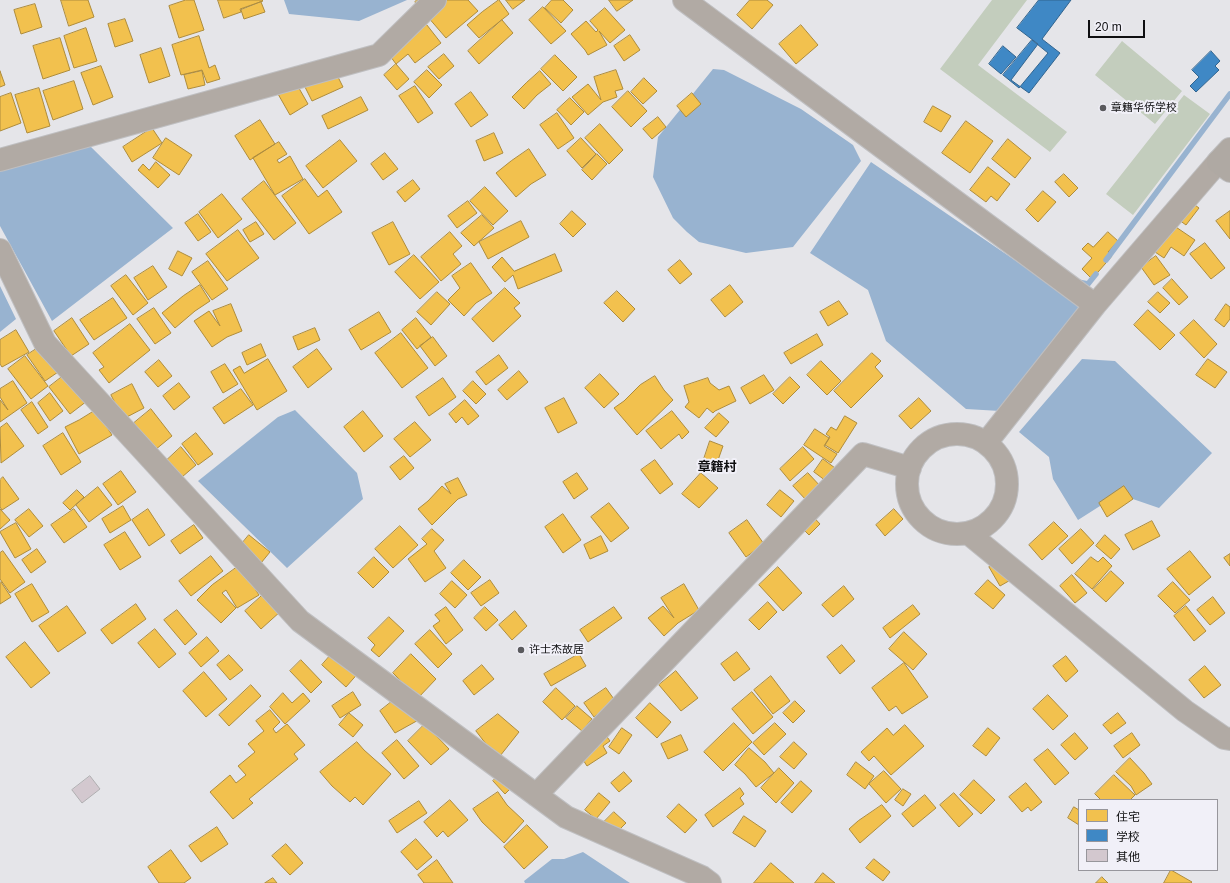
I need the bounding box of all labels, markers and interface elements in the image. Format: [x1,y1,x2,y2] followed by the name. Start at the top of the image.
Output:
[1090,12,1147,38] scale bar
[1095,20,1122,34] text: 20 m
[1111,101,1177,115] place label: 章籍华侨学校
[1098,103,1108,113] marker: 章籍华侨学校
[698,459,736,475] district label: 章籍村
[529,643,584,657] place label: 许士杰故居
[516,645,526,655] marker: 许士杰故居
[1078,799,1218,871] legend
[1116,810,1140,824] text: 住宅
[1116,830,1140,844] text: 学校
[1116,850,1140,864] text: 其他

